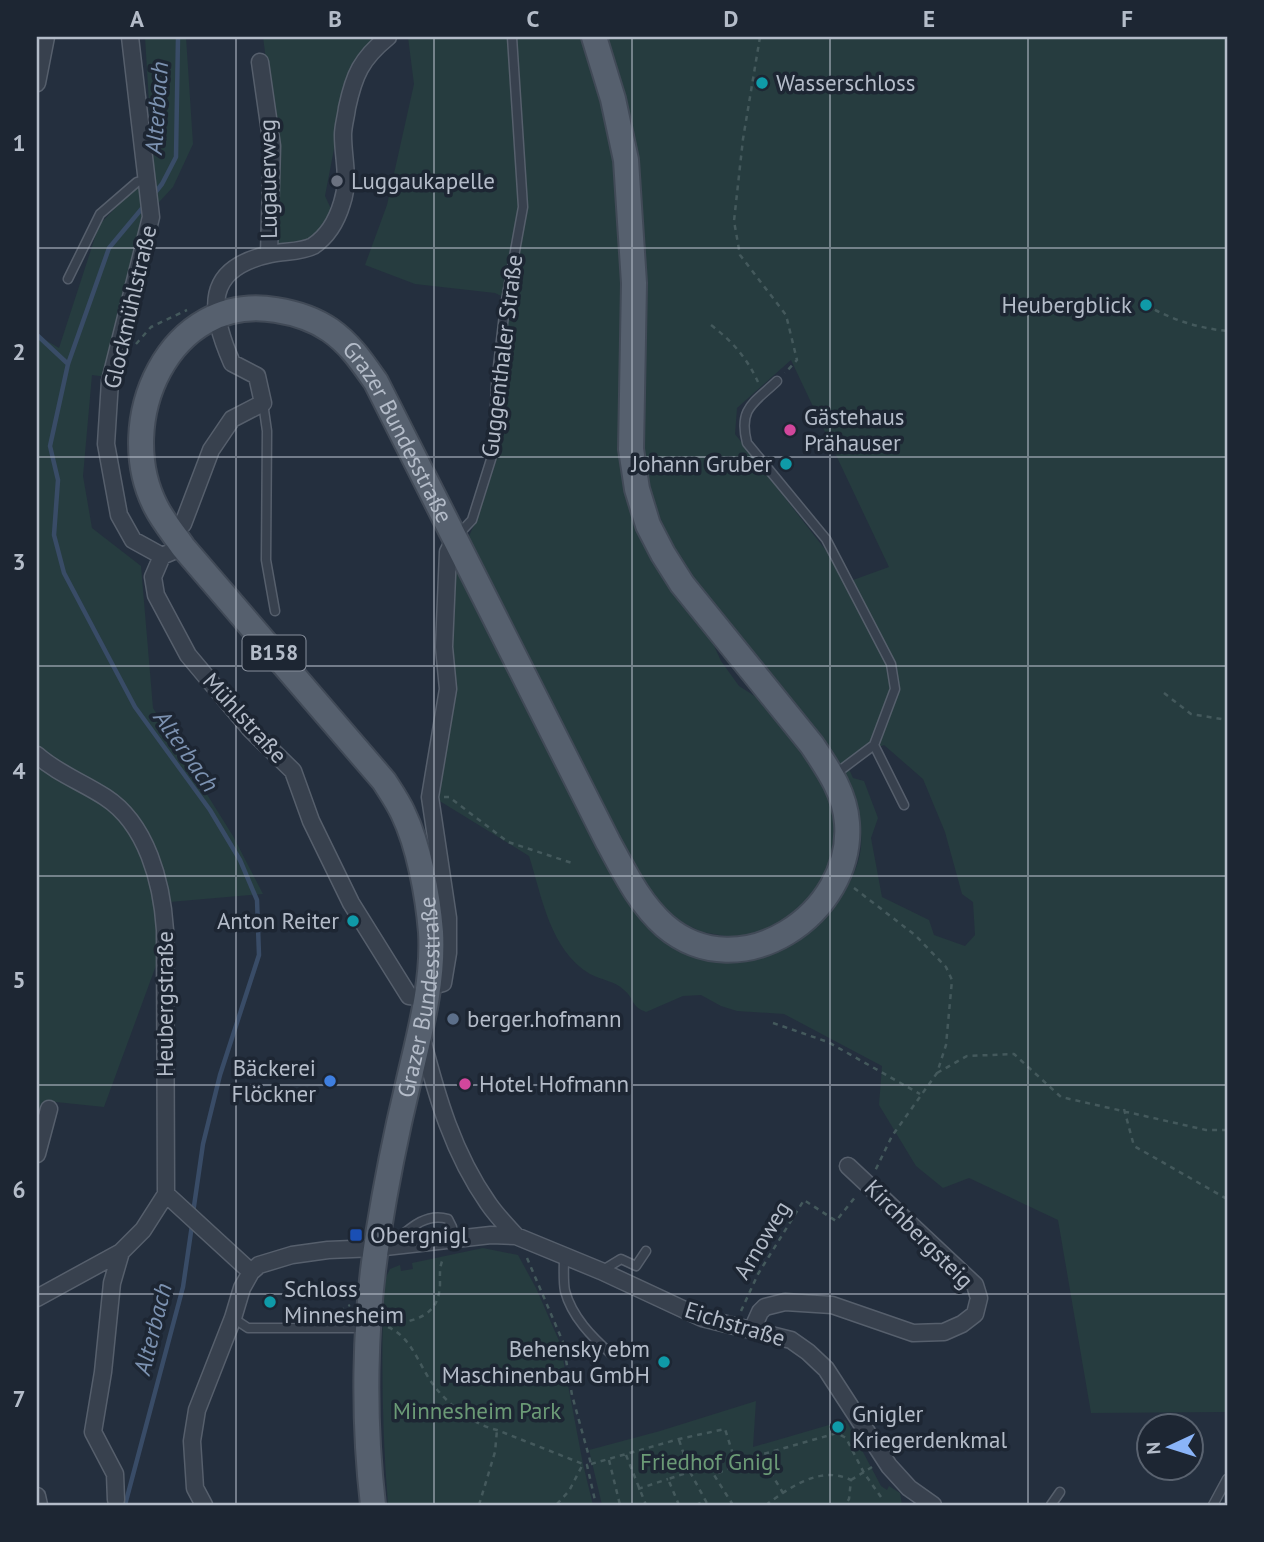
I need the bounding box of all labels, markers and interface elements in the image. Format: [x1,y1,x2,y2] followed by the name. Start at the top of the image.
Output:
[130,4,144,33] text: A
[328,4,342,33] text: B
[527,4,540,33] text: C
[724,4,738,33] text: D
[923,4,935,33] text: E
[1121,4,1133,33] text: F
[138,60,175,157] water label: Alterbach
[776,68,915,97] place label: Wasserschloss
[754,75,770,91] marker: Wasserschloss
[252,119,283,239] street label: Lugauerweg
[12,128,26,157] text: 1
[351,166,495,195] place label: Luggaukapelle
[329,173,345,189] marker: Luggaukapelle
[97,222,162,391] street label: Glockmühlstraße
[475,253,528,459] street label: Guggenthaler Straße
[1001,290,1132,319] place label: Heubergblick
[1138,297,1154,313] marker: Heubergblick
[337,335,460,528] street label: Grazer Bundesstraße
[12,337,26,366] text: 2
[804,402,904,457] place label: Gästehaus Prähauser
[782,422,798,438] marker: Gästehaus Prähauser
[630,449,772,478] place label: Johann Gruber
[778,456,794,472] marker: Johann Gruber
[12,547,26,576] text: 3
[243,636,306,670] road number: B158
[197,666,294,769] street label: Mühlstraße
[146,703,226,798] water label: Alterbach
[12,756,26,785] text: 4
[390,895,445,1100] street label: Grazer Bundesstraße
[217,906,339,935] place label: Anton Reiter
[345,913,361,929] marker: Anton Reiter
[150,931,179,1077] street label: Heubergstraße
[12,965,26,994] text: 5
[467,1004,622,1033] place label: berger.hofmann
[445,1011,461,1027] marker: berger.hofmann
[232,1053,316,1108] place label: Bäckerei Flöckner
[479,1069,629,1098] place label: Hotel Hofmann
[322,1073,338,1089] marker: Bäckerei Flöckner
[457,1076,473,1092] marker: Hotel Hofmann
[859,1173,980,1294] street label: Kirchbergsteig
[12,1175,26,1204] text: 6
[727,1195,796,1284] street label: Arnoweg
[370,1220,468,1249] place label: Obergnigl
[348,1227,364,1243] marker: Obergnigl
[284,1274,404,1329] place label: Schloss Minnesheim
[126,1280,179,1379] water label: Alterbach
[262,1294,278,1310] marker: Schloss Minnesheim
[681,1295,789,1353] street label: Eichstraße
[442,1334,650,1389] place label: Behensky ebm Maschinenbau GmbH
[656,1354,672,1370] marker: Behensky ebm Maschinenbau GmbH
[12,1384,26,1413] text: 7
[393,1396,561,1425] park label: Minnesheim Park
[852,1399,1007,1454] place label: Gnigler Kriegerdenkmal
[1134,1412,1204,1482] north arrow
[830,1419,846,1435] marker: Gnigler Kriegerdenkmal
[1141,1441,1165,1455] text: N
[640,1447,780,1476] park label: Friedhof Gnigl

